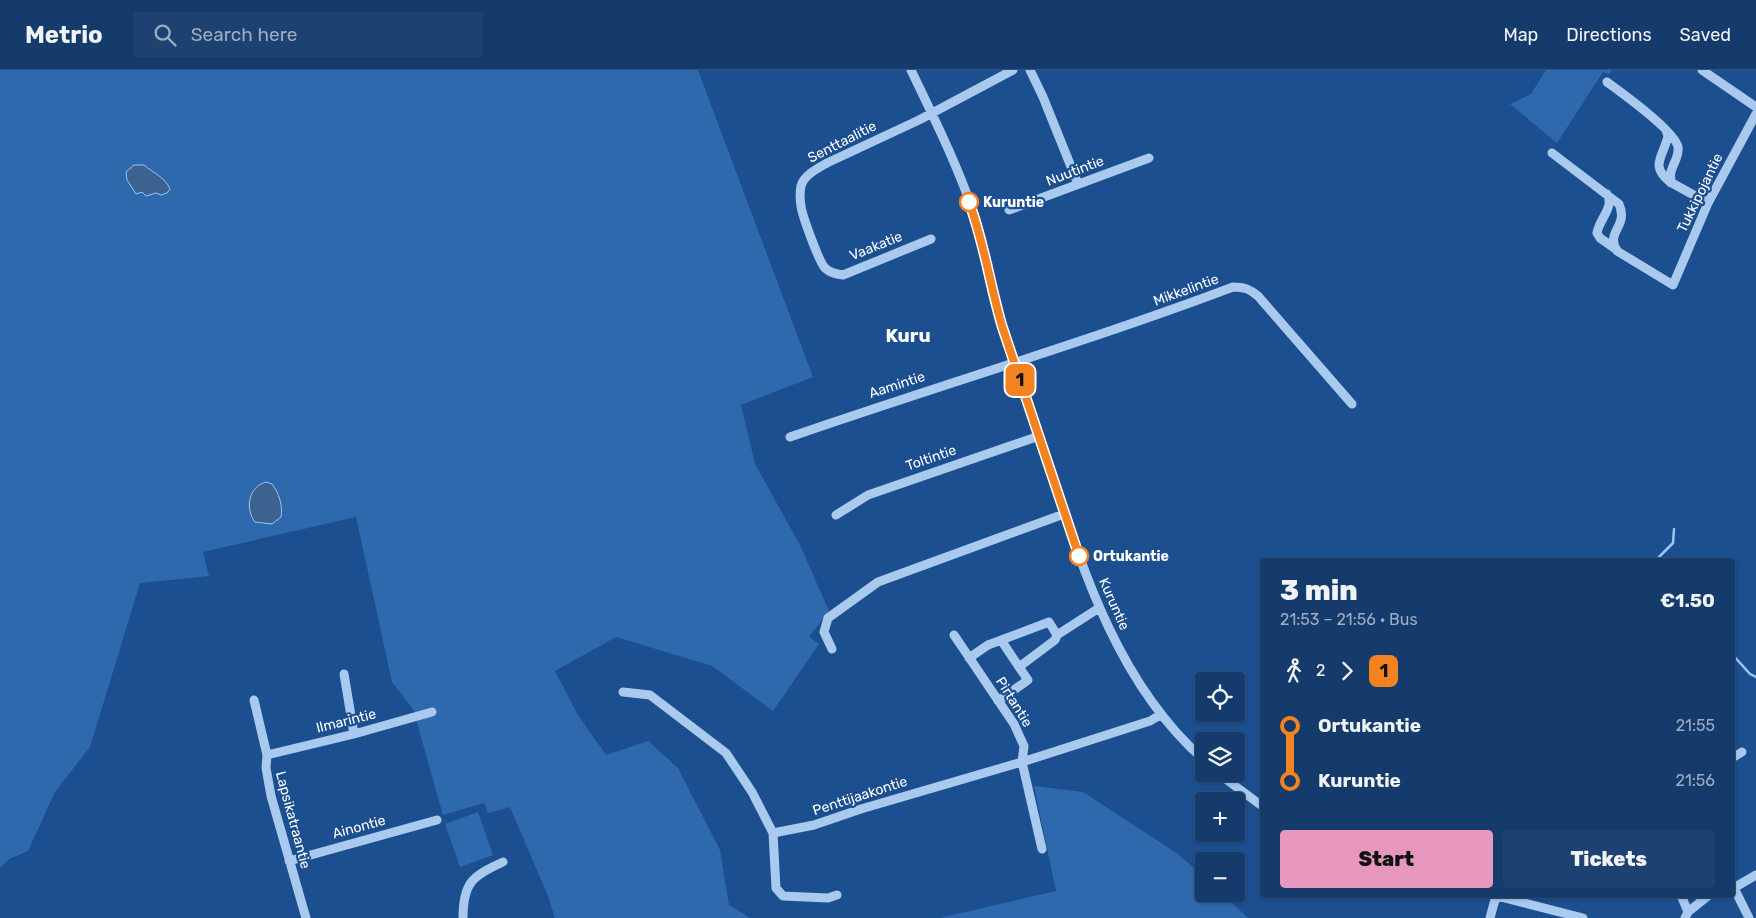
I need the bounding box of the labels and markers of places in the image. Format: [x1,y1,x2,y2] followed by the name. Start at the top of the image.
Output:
[959,192,979,212] marker: Kuruntie
[983,194,1044,211] place label: Kuruntie
[1069,546,1089,566] marker: Ortukantie
[1093,548,1169,565] place label: Ortukantie

